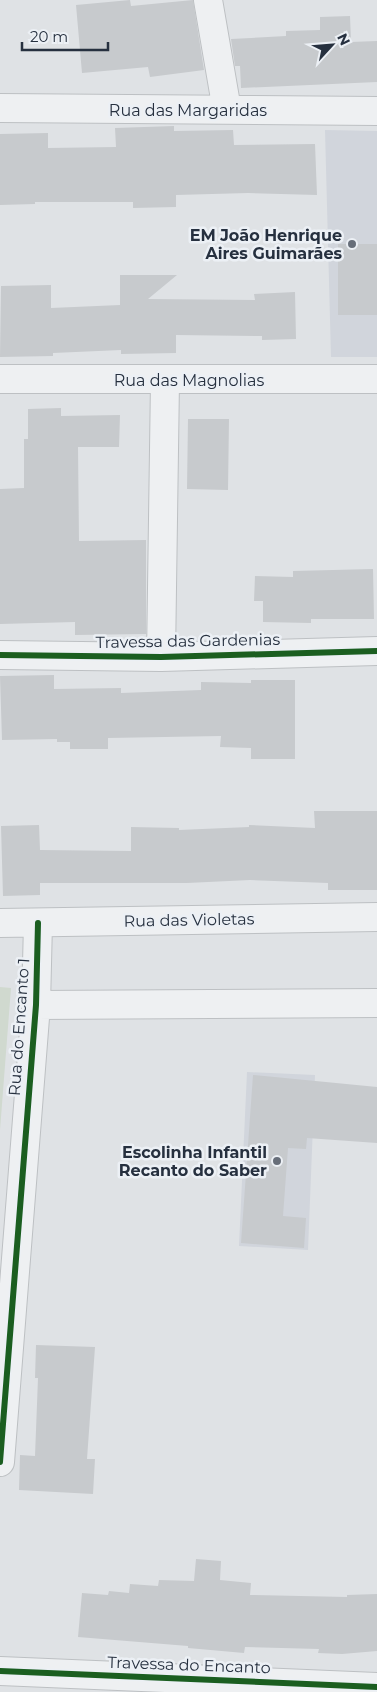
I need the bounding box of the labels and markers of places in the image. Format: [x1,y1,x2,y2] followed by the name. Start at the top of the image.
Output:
[190,226,342,263] place label: EM João Henrique Aires Guimarães
[346,238,358,250] marker: EM João Henrique Aires Guimarães
[119,1143,267,1180] place label: Escolinha Infantil Recanto do Saber
[271,1155,283,1167] marker: Escolinha Infantil Recanto do Saber

